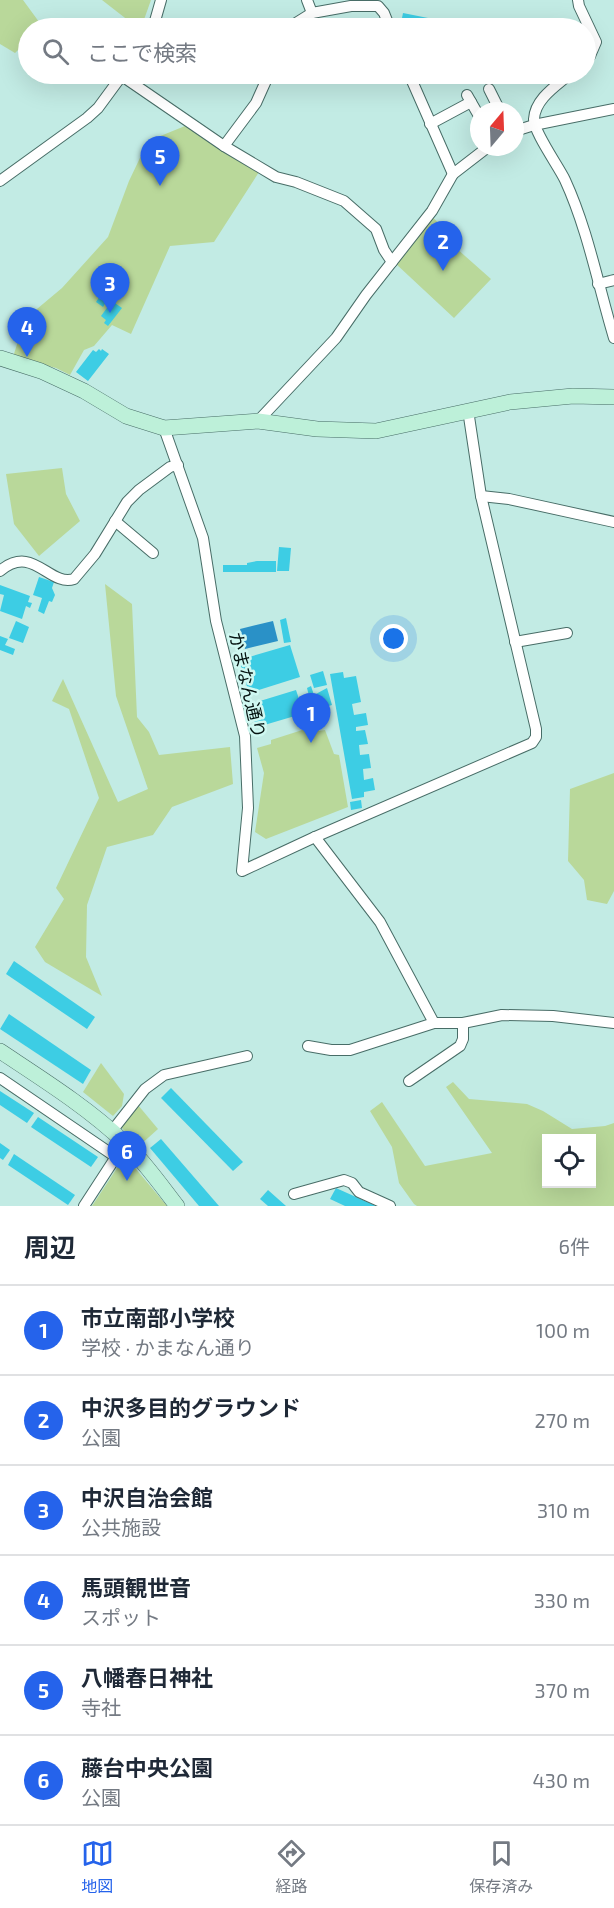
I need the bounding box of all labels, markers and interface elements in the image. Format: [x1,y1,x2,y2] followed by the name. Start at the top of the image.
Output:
[18,18,596,84] search box
[39,35,72,68] icon: search
[87,39,197,65] text: ここで検索
[470,102,524,156] north arrow
[140,136,180,186] pin: 5
[424,222,462,271] pin: 2
[90,264,130,313] pin: 3
[8,308,46,357] pin: 4
[379,624,408,653] your location
[225,630,271,740] street label: かまなん通り
[292,694,330,743] pin: 1
[108,1132,146,1181] pin: 6
[542,1134,596,1188] map controls
[542,1134,596,1188] button: locate
[24,1231,76,1262] text: 周辺
[559,1234,590,1258] text: 6件
[81,1304,235,1330] text: 市立南部小学校
[39,1318,48,1342] text: 1
[536,1318,590,1342] text: 100 m
[81,1335,255,1359] text: 学校 · かまなん通り
[81,1394,301,1420] text: 中沢多目的グラウンド
[38,1408,49,1432] text: 2
[534,1408,590,1432] text: 270 m
[81,1425,121,1449] text: 公園
[81,1484,213,1510] text: 中沢自治会館
[38,1498,49,1522] text: 3
[537,1498,590,1522] text: 310 m
[81,1515,161,1539] text: 公共施設
[81,1574,191,1600] text: 馬頭観世音
[37,1588,50,1612] text: 4
[534,1588,590,1612] text: 330 m
[81,1605,161,1629] text: スポット
[81,1664,213,1690] text: 八幡春日神社
[38,1678,49,1702] text: 5
[535,1678,590,1702] text: 370 m
[81,1695,121,1719] text: 寺社
[81,1754,213,1780] text: 藤台中央公園
[38,1768,49,1792] text: 6
[533,1768,590,1792] text: 430 m
[81,1785,121,1809] text: 公園
[81,1837,114,1897] tab: 地図
[275,1837,308,1897] tab: 経路
[469,1837,533,1897] tab: 保存済み

